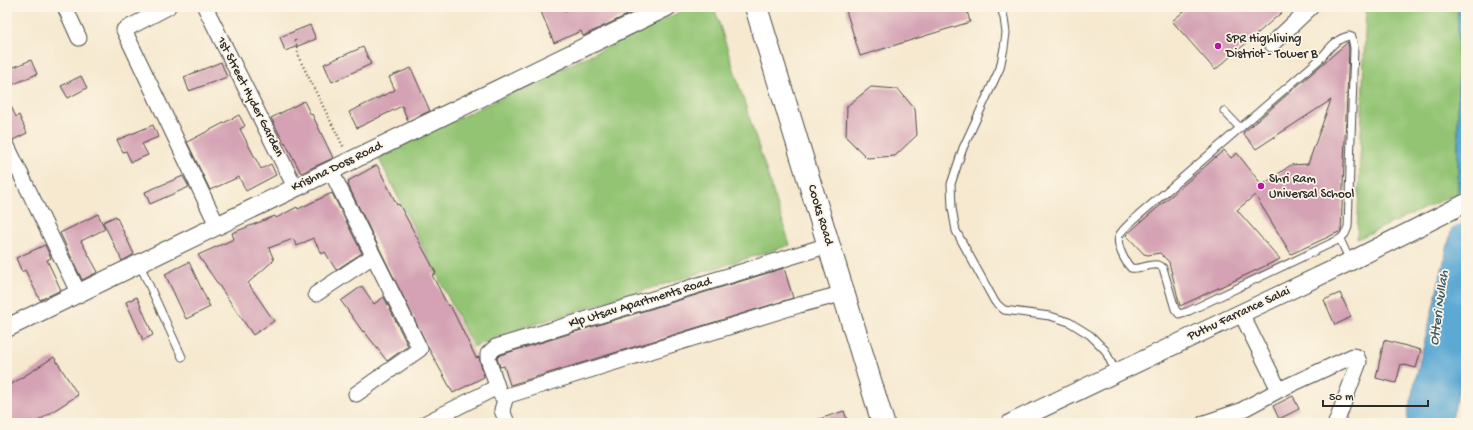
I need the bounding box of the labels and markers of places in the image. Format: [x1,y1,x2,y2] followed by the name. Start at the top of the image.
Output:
[1225,32,1318,62] place label: SPR Highliving District - Tower B
[1213,41,1223,51] marker: SPR Highliving District - Tower B
[1269,172,1354,202] place label: Shri Ram Universal School
[1256,181,1266,191] marker: Shri Ram Universal School

